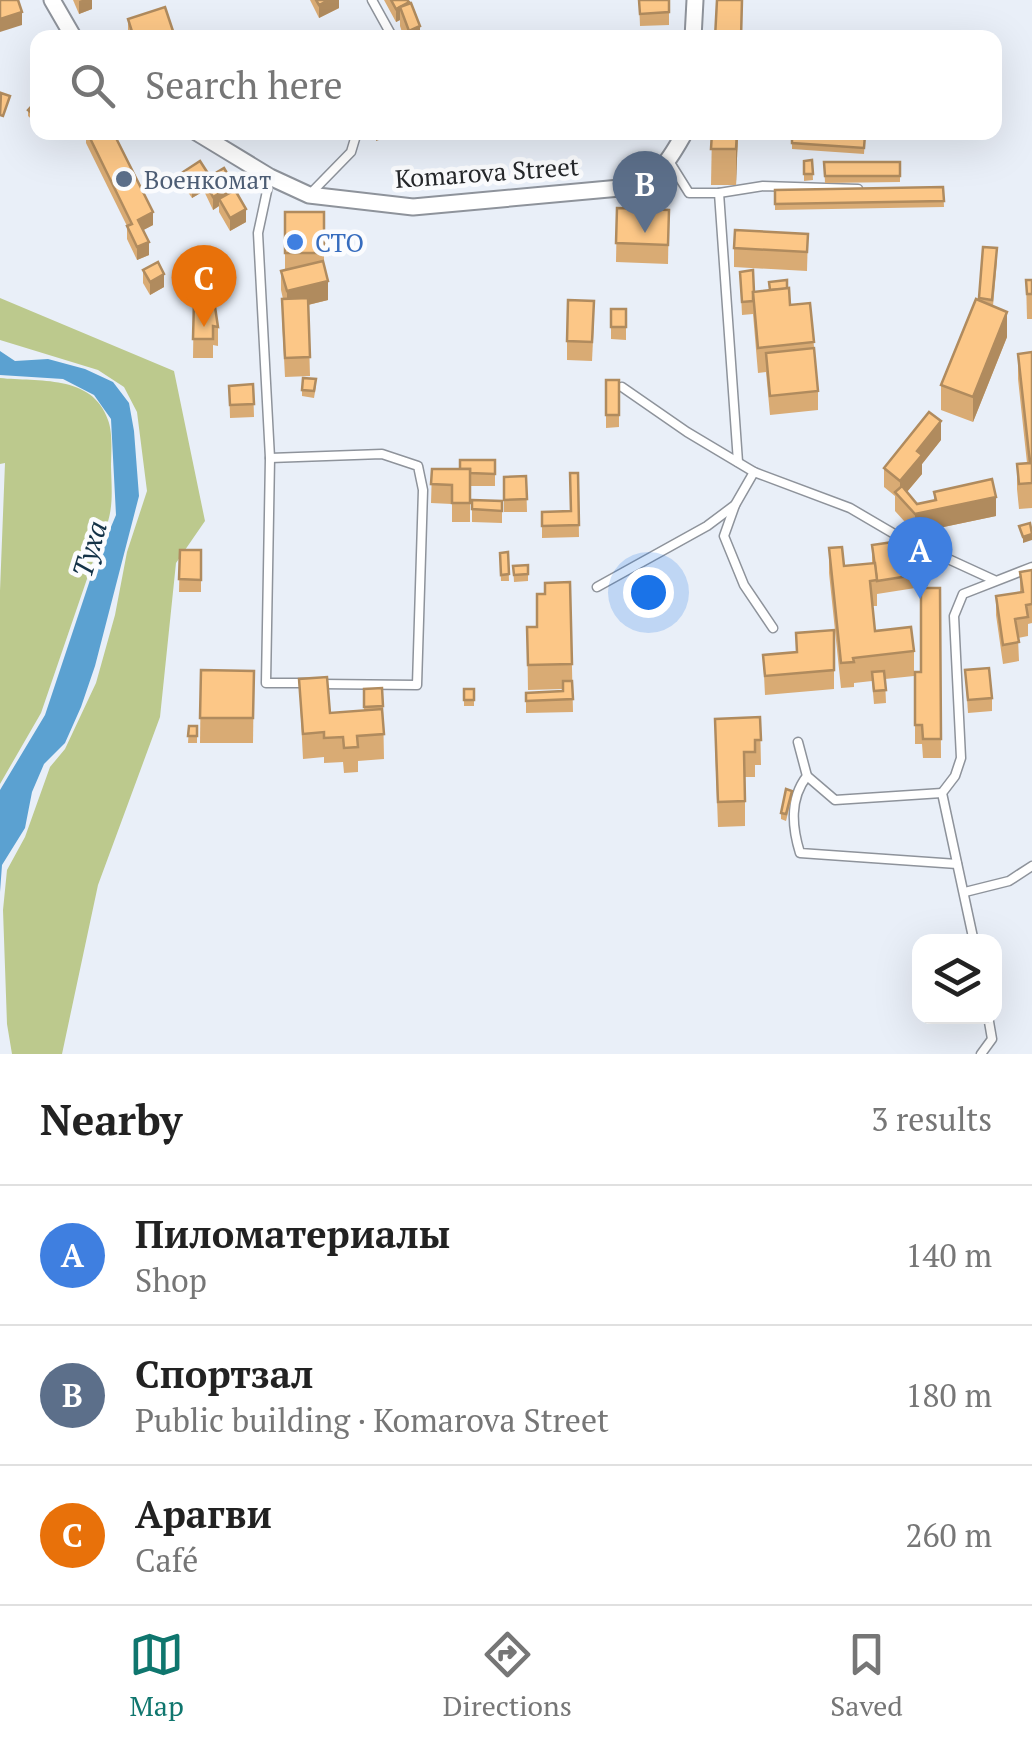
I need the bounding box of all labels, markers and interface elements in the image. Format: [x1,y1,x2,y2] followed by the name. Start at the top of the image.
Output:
[30,30,1002,140] search box
[65,58,120,113] icon: search
[145,60,343,110] text: Search here
[394,149,580,195] street label: Komarova Street
[612,150,678,233] pin: B
[144,163,272,196] place label: Военкомат
[113,168,135,190] marker: Военкомат
[315,226,364,259] place label: СТО
[284,231,306,253] marker: СТО
[172,245,236,327] pin: C
[63,516,115,582] water label: Туха
[888,516,952,599] pin: A
[623,567,674,618] your location
[912,934,1002,1024] map controls
[912,934,1002,1024] button: layers
[40,1091,182,1147] text: Nearby
[871,1098,992,1140] text: 3 results
[135,1209,450,1259] text: Пиломатериалы
[61,1234,84,1276] text: A
[905,1234,992,1276] text: 140 m
[135,1259,207,1301] text: Shop
[135,1349,313,1399] text: Спортзал
[62,1374,83,1416] text: B
[905,1374,992,1416] text: 180 m
[135,1399,609,1441] text: Public building · Komarova Street
[135,1489,272,1539] text: Арагви
[62,1514,83,1556] text: C
[905,1514,992,1556] text: 260 m
[135,1539,198,1581] text: Café
[129,1627,184,1724] tab: Map
[443,1627,572,1724] tab: Directions
[830,1627,903,1724] tab: Saved

